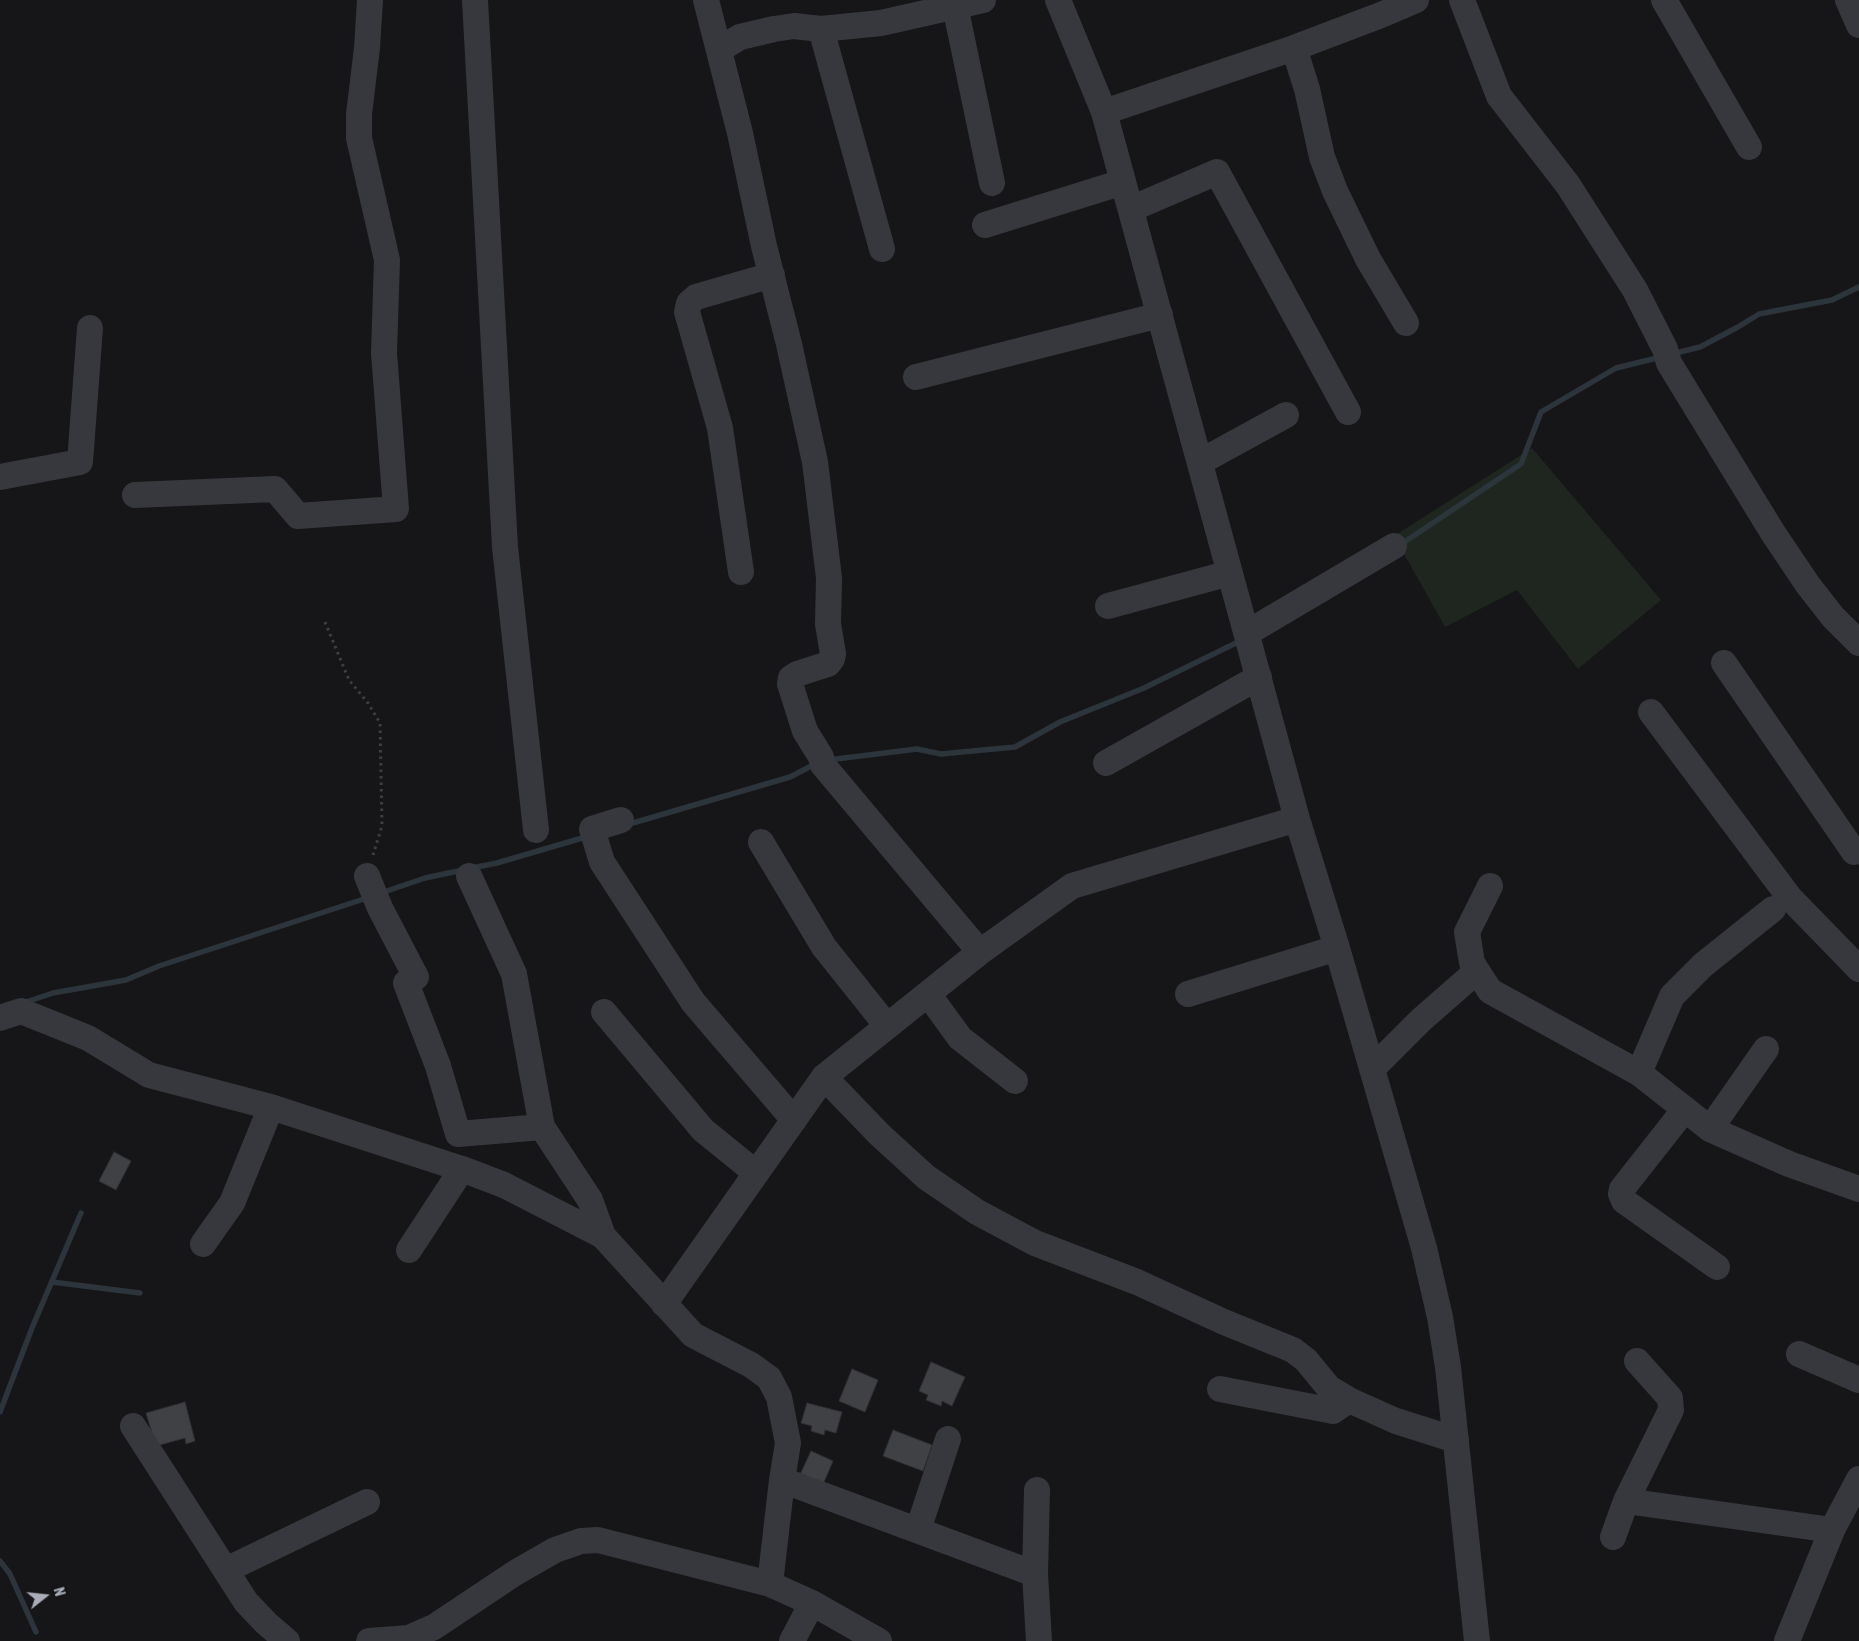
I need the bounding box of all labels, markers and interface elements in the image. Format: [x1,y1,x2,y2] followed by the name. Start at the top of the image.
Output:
[20,1571,70,1621] north arrow
[51,1586,68,1598] text: N

